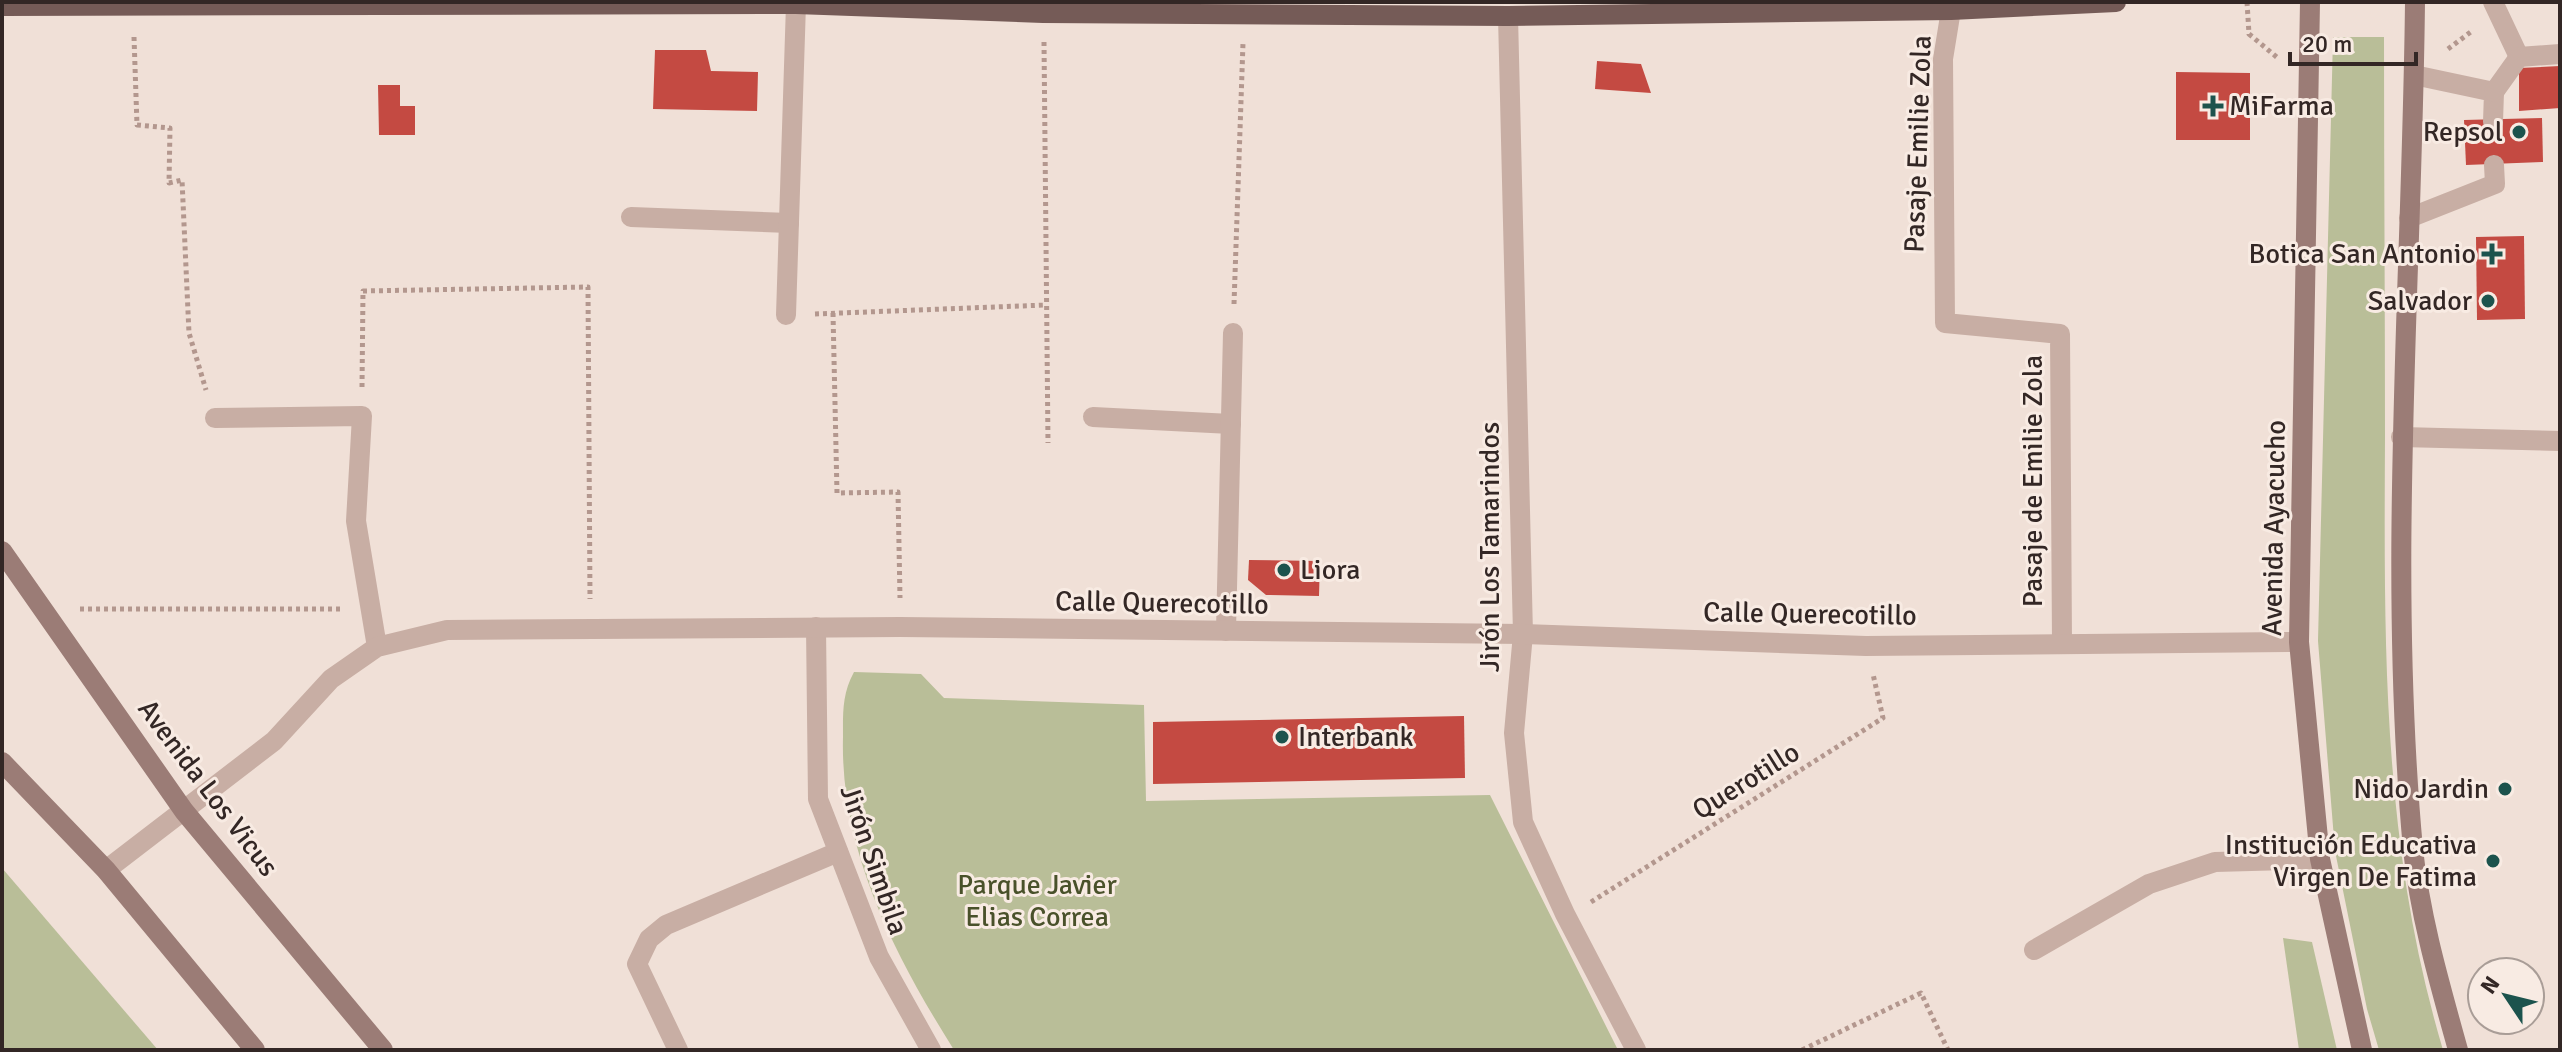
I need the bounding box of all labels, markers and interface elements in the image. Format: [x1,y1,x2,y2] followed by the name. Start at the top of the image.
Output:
[2290,16,2416,66] scale bar
[2302,29,2352,59] text: 20 m
[1897,35,1939,253] street label: Pasaje Emilie Zola
[2229,89,2334,123] place label: MiFarma
[2204,97,2222,115] marker: MiFarma
[2423,115,2503,149] place label: Repsol
[2510,123,2528,141] marker: Repsol
[2248,237,2476,271] place label: Botica San Antonio
[2483,245,2501,263] marker: Botica San Antonio
[2368,284,2473,318] place label: Salvador
[2479,292,2497,310] marker: Salvador
[2016,355,2050,607] street label: Pasaje de Emilie Zola
[2255,420,2293,636] street label: Avenida Ayacucho
[1473,422,1507,672] street label: Jirón Los Tamarindos
[1300,553,1361,587] place label: Liora
[1275,561,1293,579] marker: Liora
[1055,584,1269,622] street label: Calle Querecotillo
[1703,595,1917,633] street label: Calle Querecotillo
[131,693,285,883] street label: Avenida Los Vicus
[1298,720,1414,754] place label: Interbank
[1273,728,1291,746] marker: Interbank
[1686,735,1806,827] street label: Querotillo
[2353,772,2489,806] place label: Nido Jardin
[2496,780,2514,798] marker: Nido Jardin
[832,781,916,939] street label: Jirón Simbila
[2225,828,2477,894] place label: Institución Educativa Virgen De Fatima
[2484,852,2502,870] marker: Institución Educativa Virgen De Fatima
[957,868,1118,934] park label: Parque Javier Elias Correa
[2466,956,2546,1036] north arrow
[2475,971,2505,999] text: N

